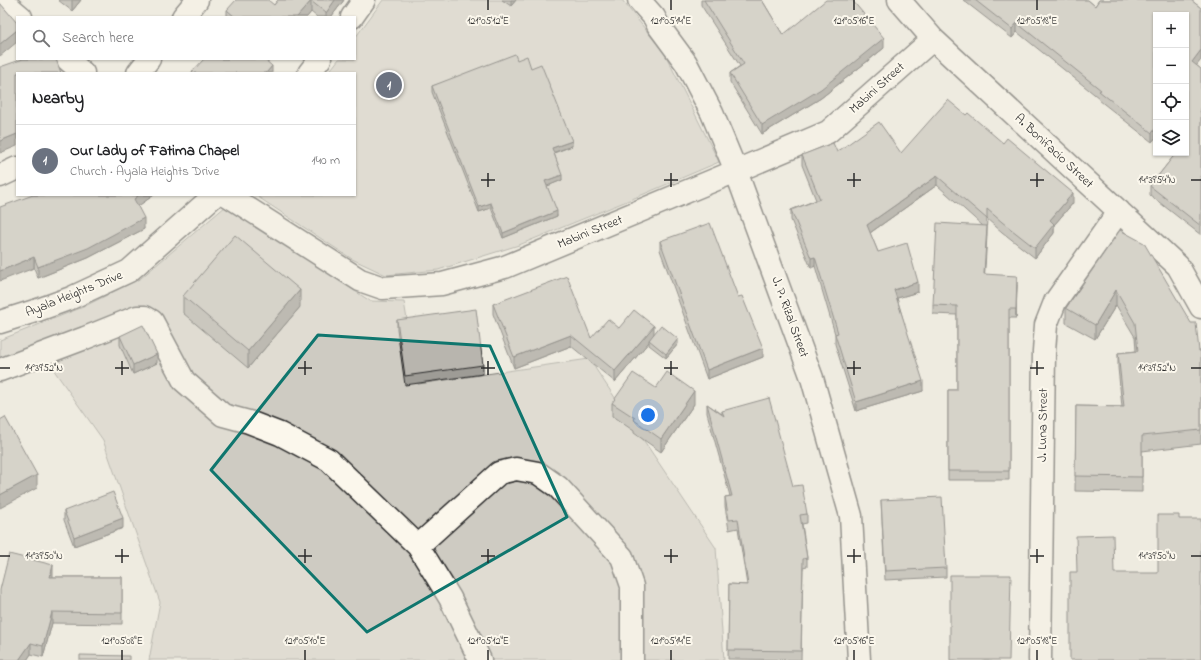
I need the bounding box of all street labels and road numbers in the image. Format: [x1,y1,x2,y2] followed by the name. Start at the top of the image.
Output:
[845,57,909,118] street label: Mabini Street
[1010,109,1098,193] street label: A. Bonifacio Street
[555,210,626,254] street label: Mabini Street
[23,266,126,323] street label: Ayala Heights Drive
[767,274,814,361] street label: J. P. Rizal Street
[1033,387,1053,462] street label: J. Luna Street

